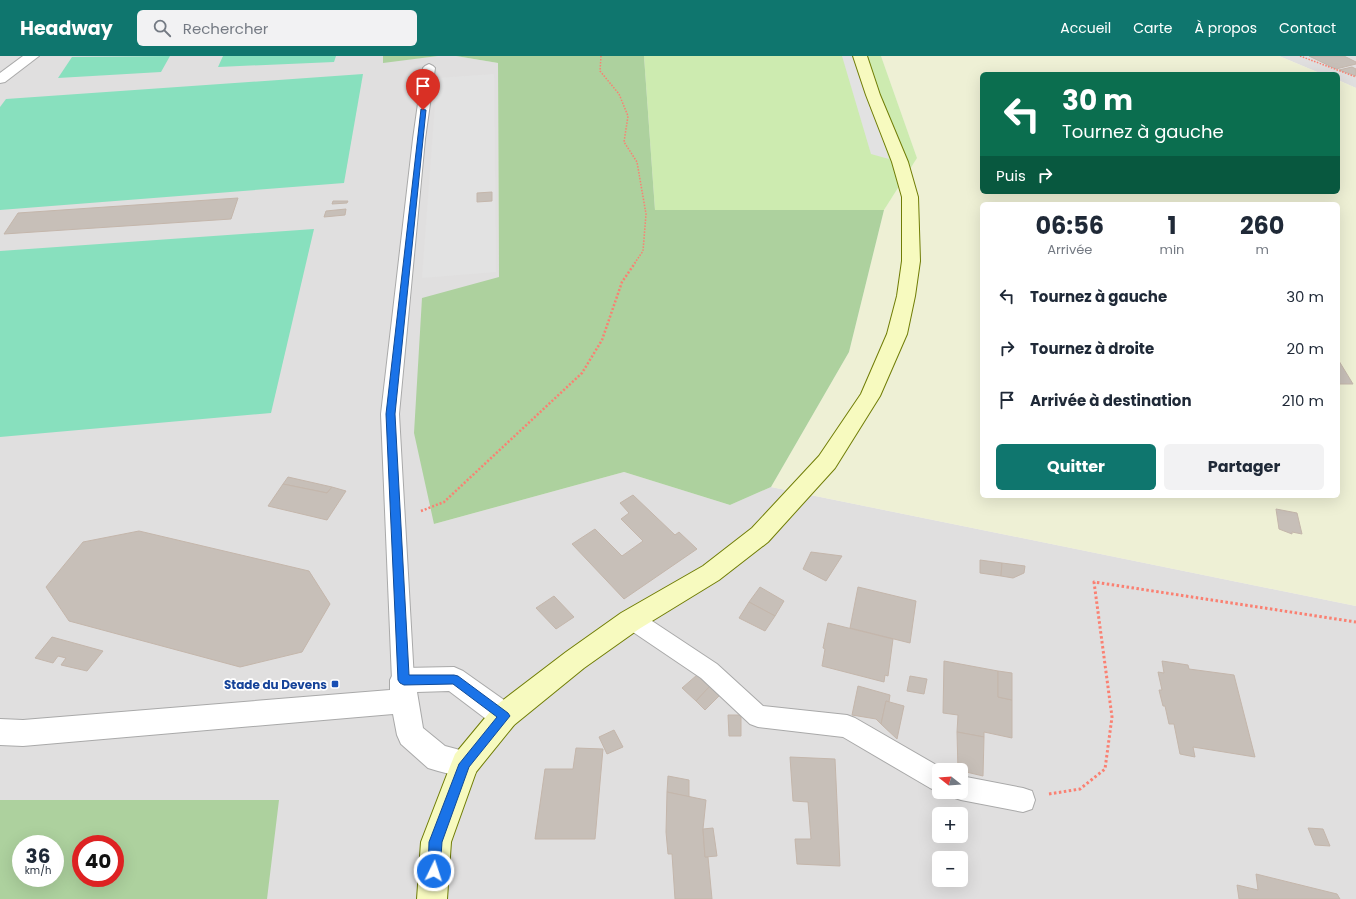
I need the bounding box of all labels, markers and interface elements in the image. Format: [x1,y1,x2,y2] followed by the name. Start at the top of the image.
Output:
[137,10,417,46] search box
[20,15,113,42] text: Headway
[151,17,173,39] icon: search
[183,18,268,39] text: Rechercher
[1060,18,1111,38] text: Accueil
[1133,18,1173,38] text: Carte
[1195,18,1257,38] text: À propos
[1279,18,1336,38] text: Contact
[406,69,440,110] pin
[412,75,434,97] icon: arrive
[1062,81,1133,120] text: 30 m
[996,88,1048,140] icon: left
[1062,119,1224,144] text: Tournez à gauche
[1034,164,1056,186] icon: right
[996,165,1026,186] text: Puis
[1035,209,1104,242] text: 06:56
[1167,209,1176,242] text: 1
[1240,209,1285,242] text: 260
[1047,240,1092,259] text: Arrivée
[1160,240,1184,259] text: min
[1256,240,1269,259] text: m
[996,285,1018,307] icon: left
[1030,286,1167,307] text: Tournez à gauche
[1286,286,1324,307] text: 30 m
[996,337,1018,359] icon: right
[1030,338,1154,359] text: Tournez à droite
[1286,338,1324,359] text: 20 m
[996,389,1018,411] icon: arrive
[1030,390,1192,411] text: Arrivée à destination
[1282,390,1324,411] text: 210 m
[996,444,1156,490] button: Quitter
[1164,444,1324,490] button: Partager
[224,676,327,693] place label: Stade du Devens
[330,679,340,689] marker: Stade du Devens
[932,763,968,799] north arrow
[932,763,968,887] map controls
[932,807,968,843] button: +
[72,835,124,887] speed limit sign: 40
[26,842,50,870] text: 36
[413,850,455,892] position arrow
[932,851,968,887] button: −
[25,863,51,878] text: km/h

